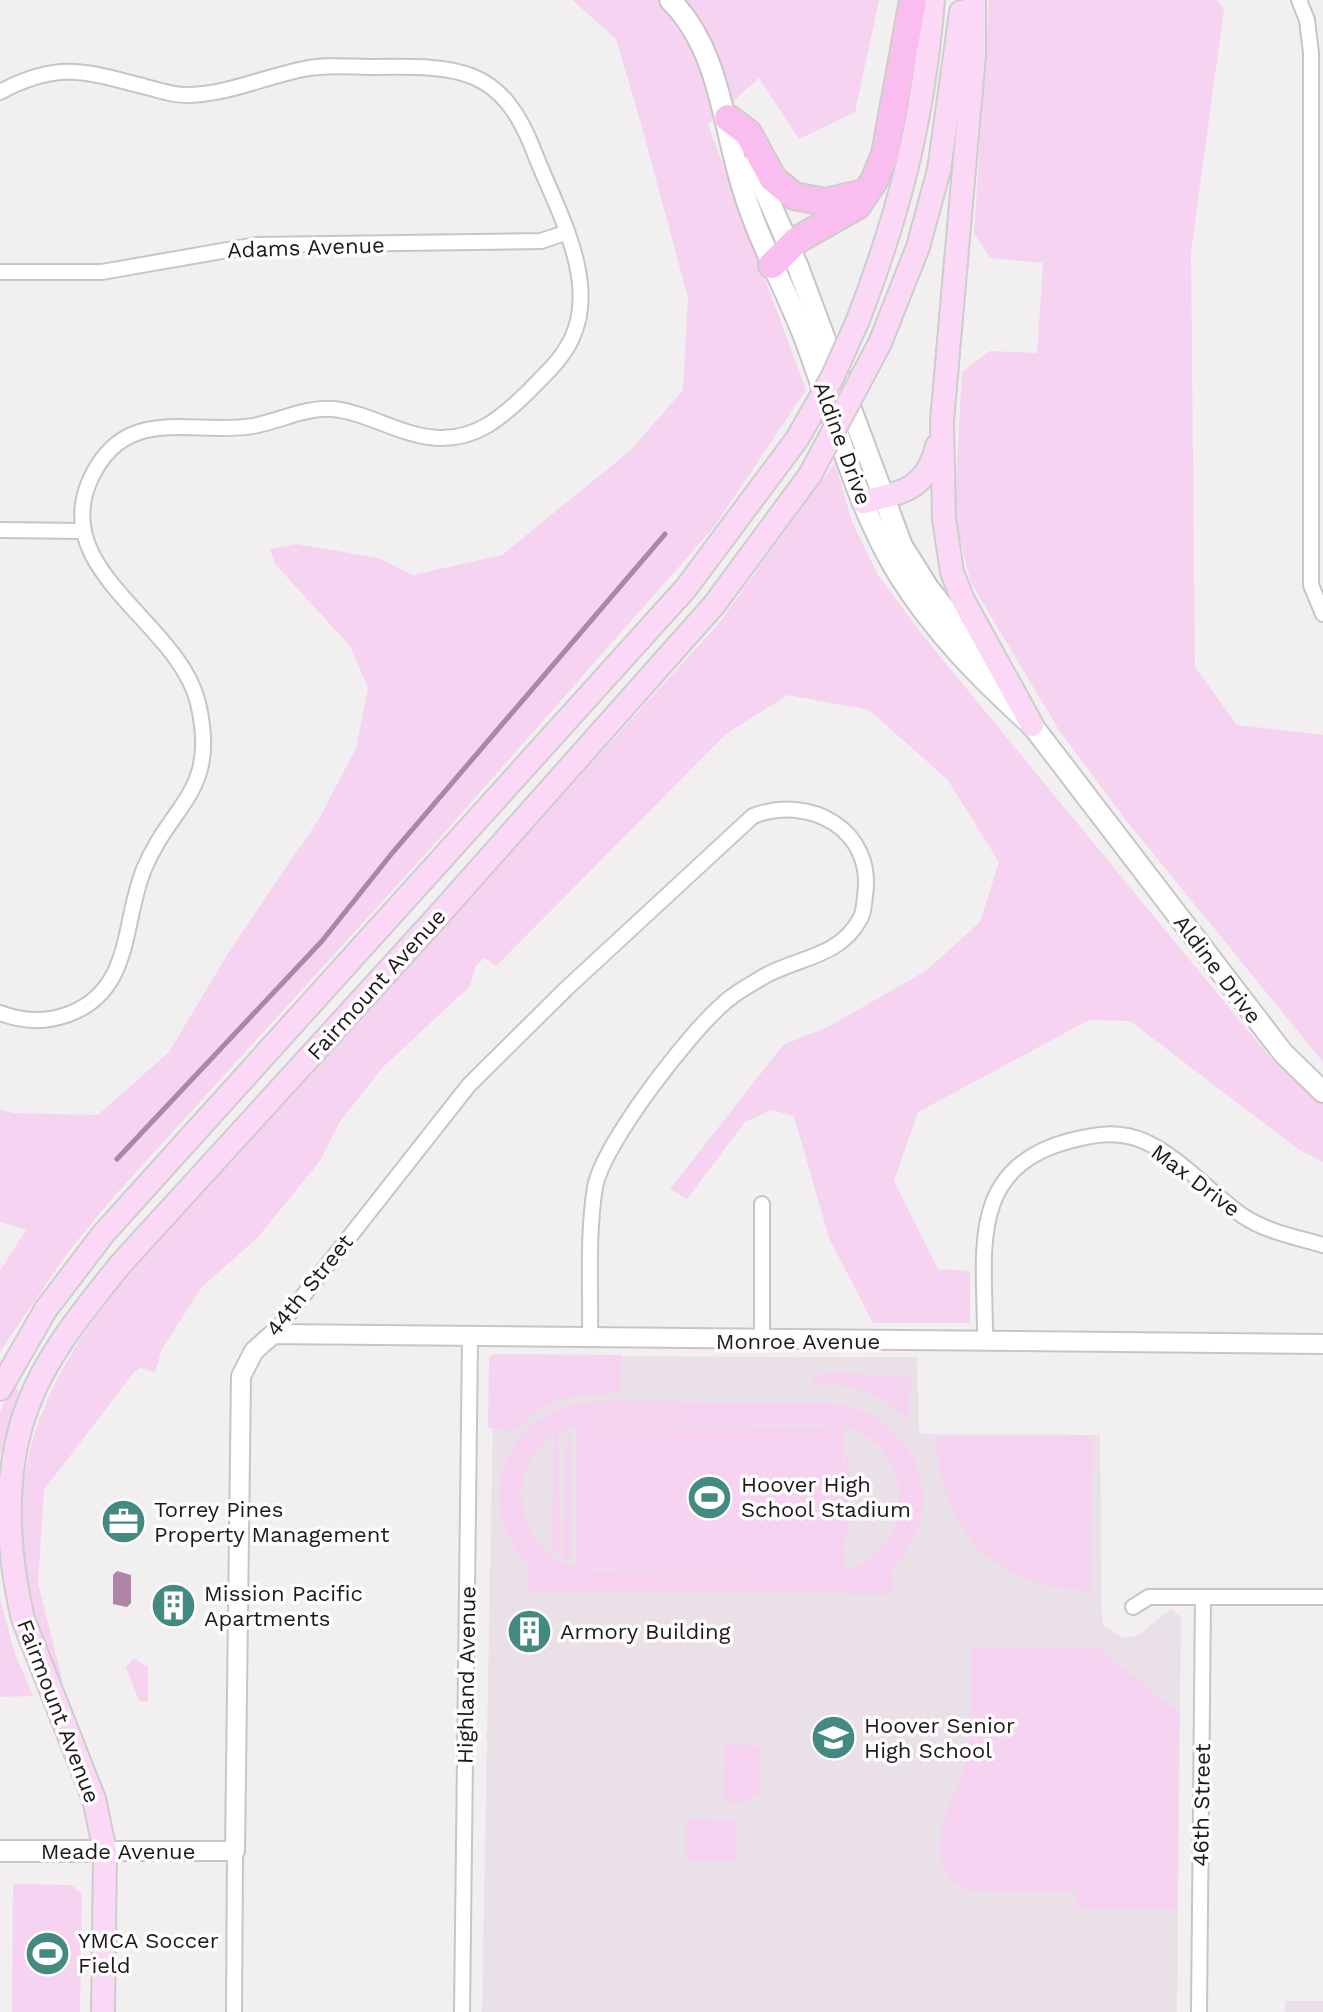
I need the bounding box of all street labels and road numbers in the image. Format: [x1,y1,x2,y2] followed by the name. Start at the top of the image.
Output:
[227,232,385,263] street label: Adams Avenue
[809,378,876,508] street label: Aldine Drive
[302,904,451,1065] street label: Fairmount Avenue
[1169,910,1267,1029] street label: Aldine Drive
[1146,1139,1245,1222] street label: Max Drive
[261,1229,358,1341] street label: 44th Street
[716,1329,880,1354] street label: Monroe Avenue
[452,1586,481,1764] street label: Highland Avenue
[12,1616,105,1806] street label: Fairmount Avenue
[1188,1743,1215,1867] street label: 46th Street
[41,1839,195,1864] street label: Meade Avenue

